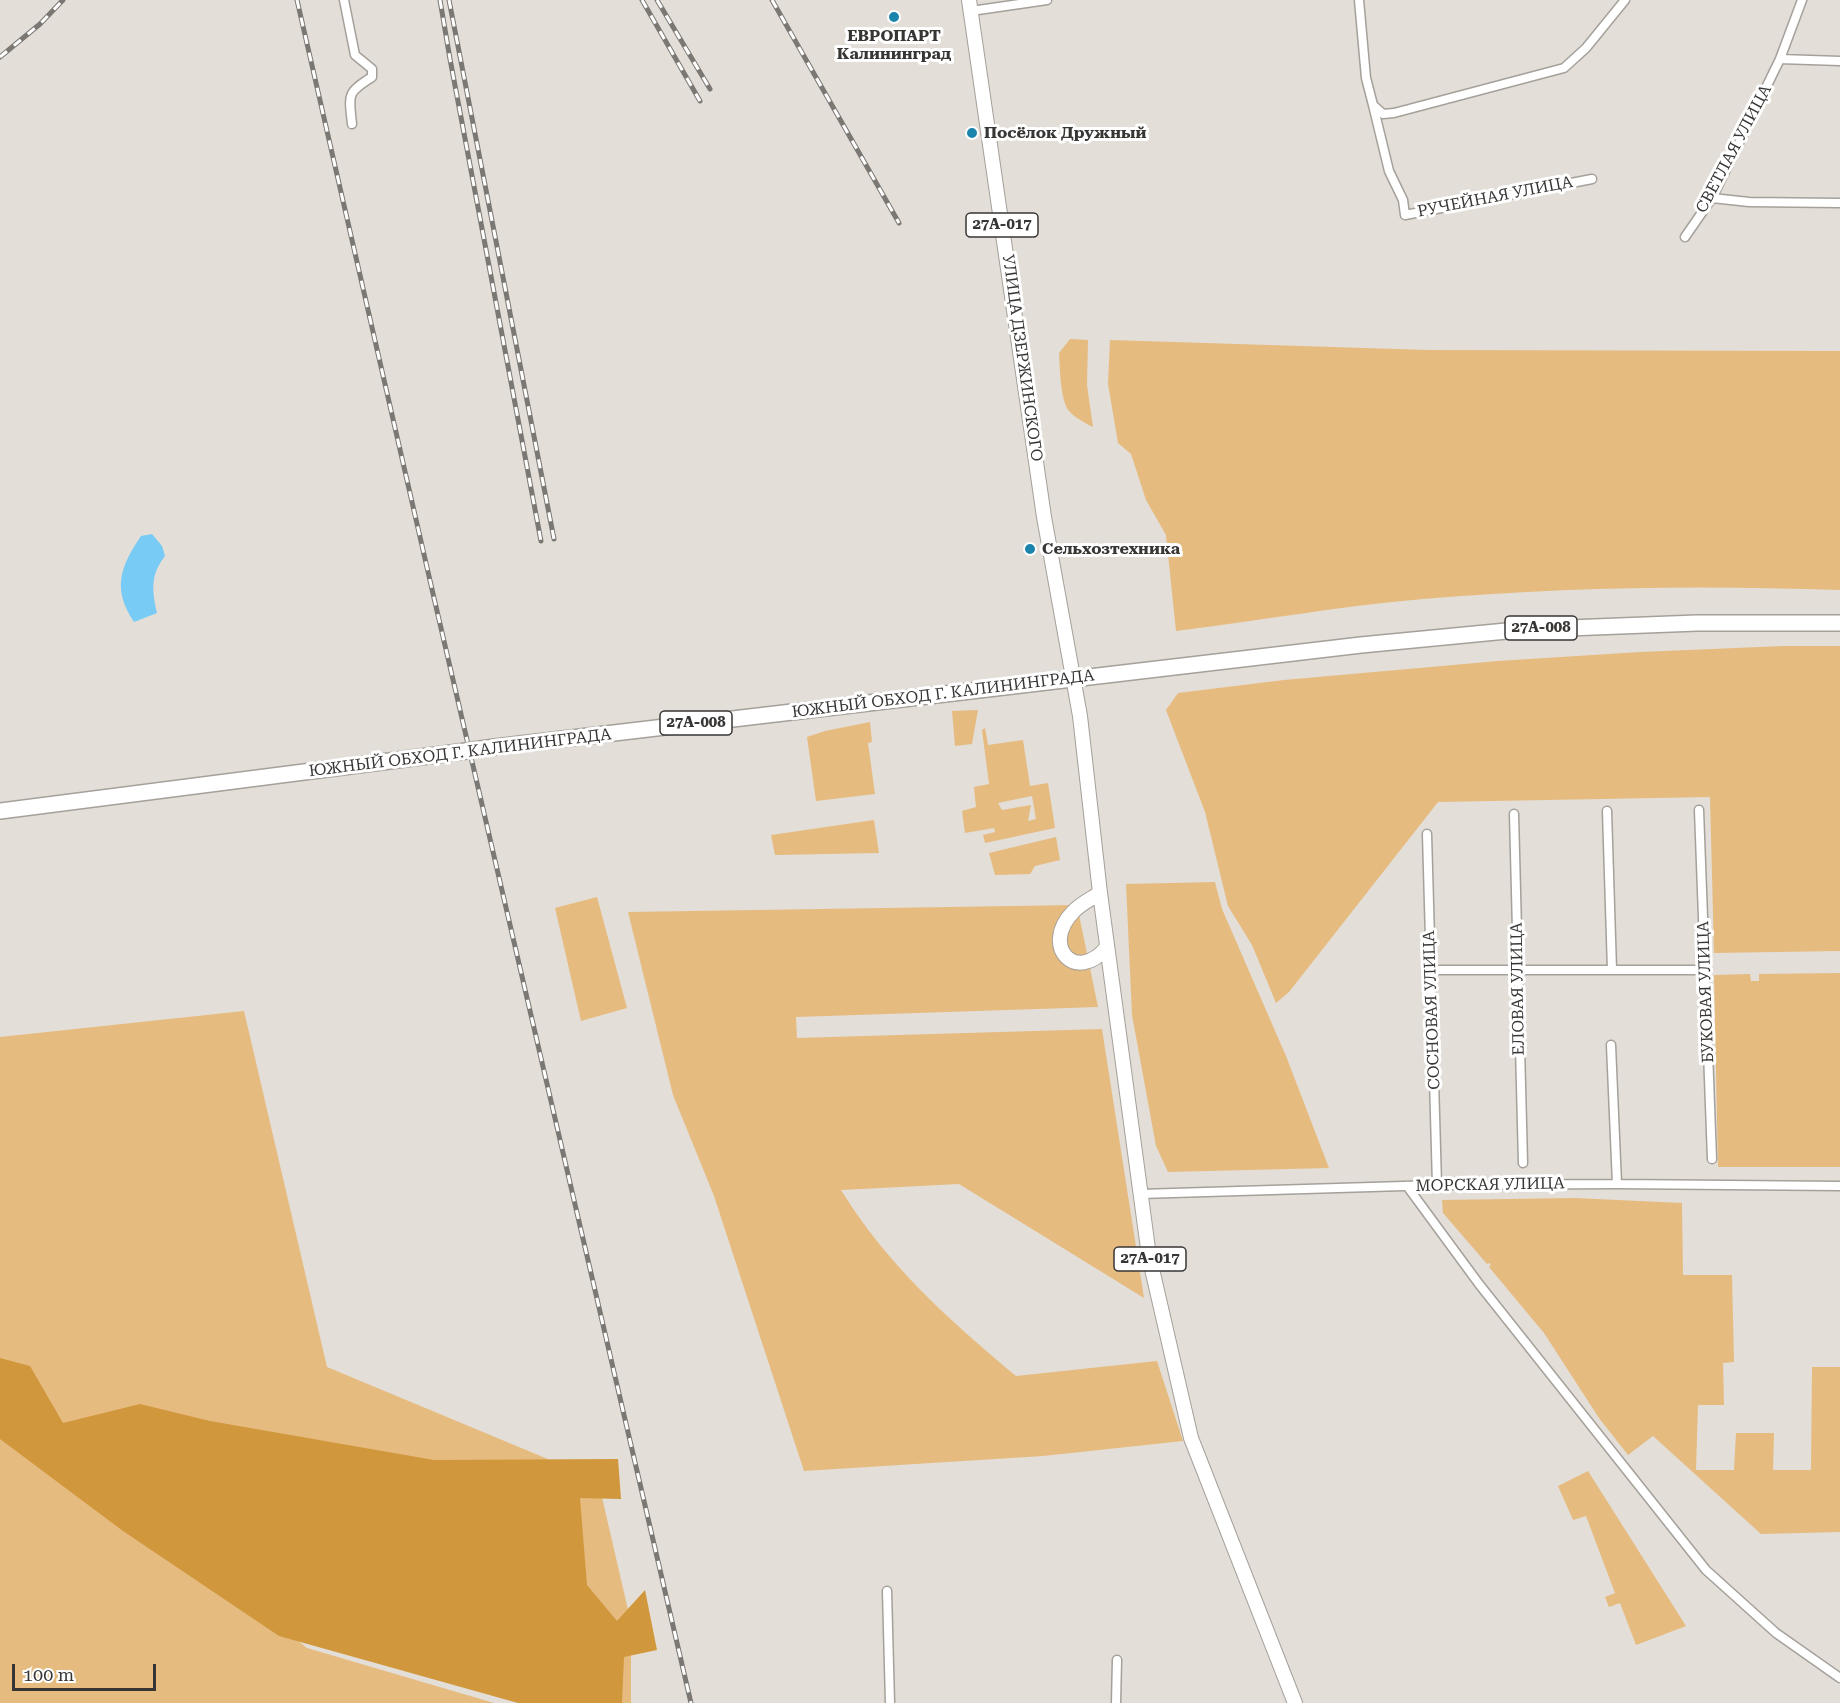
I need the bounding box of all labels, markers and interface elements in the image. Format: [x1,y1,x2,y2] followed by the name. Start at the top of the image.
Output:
[887,10,901,24] marker: ЕВРОПАРТ Калининград
[837,26,951,64] place label: ЕВРОПАРТ Калининград
[1692,82,1776,216] street label: СВЕТЛАЯ УЛИЦА
[984,123,1146,143] place label: Посёлок Дружный
[965,126,979,140] marker: Посёлок Дружный
[1416,173,1574,221] street label: РУЧЕЙНАЯ УЛИЦА
[966,213,1038,237] road number: 27А-017
[998,253,1046,463] street label: УЛИЦА ДЗЕРЖИНСКОГО
[1042,539,1180,559] place label: Сельхозтехника
[1023,542,1037,556] marker: Сельхозтехника
[1505,616,1577,640] road number: 27А-008
[791,666,1095,722] street label: ЮЖНЫЙ ОБХОД Г. КАЛИНИНГРАДА
[660,711,732,735] road number: 27А-008
[308,725,612,781] street label: ЮЖНЫЙ ОБХОД Г. КАЛИНИНГРАДА
[1694,921,1718,1063] street label: БУКОВАЯ УЛИЦА
[1507,922,1529,1056] street label: ЕЛОВАЯ УЛИЦА
[1420,930,1444,1090] street label: СОСНОВАЯ УЛИЦА
[1415,1174,1565,1196] street label: МОРСКАЯ УЛИЦА
[1114,1247,1186,1271] road number: 27А-017
[15,1652,159,1690] scale bar
[23,1664,74,1685] text: 100 m

